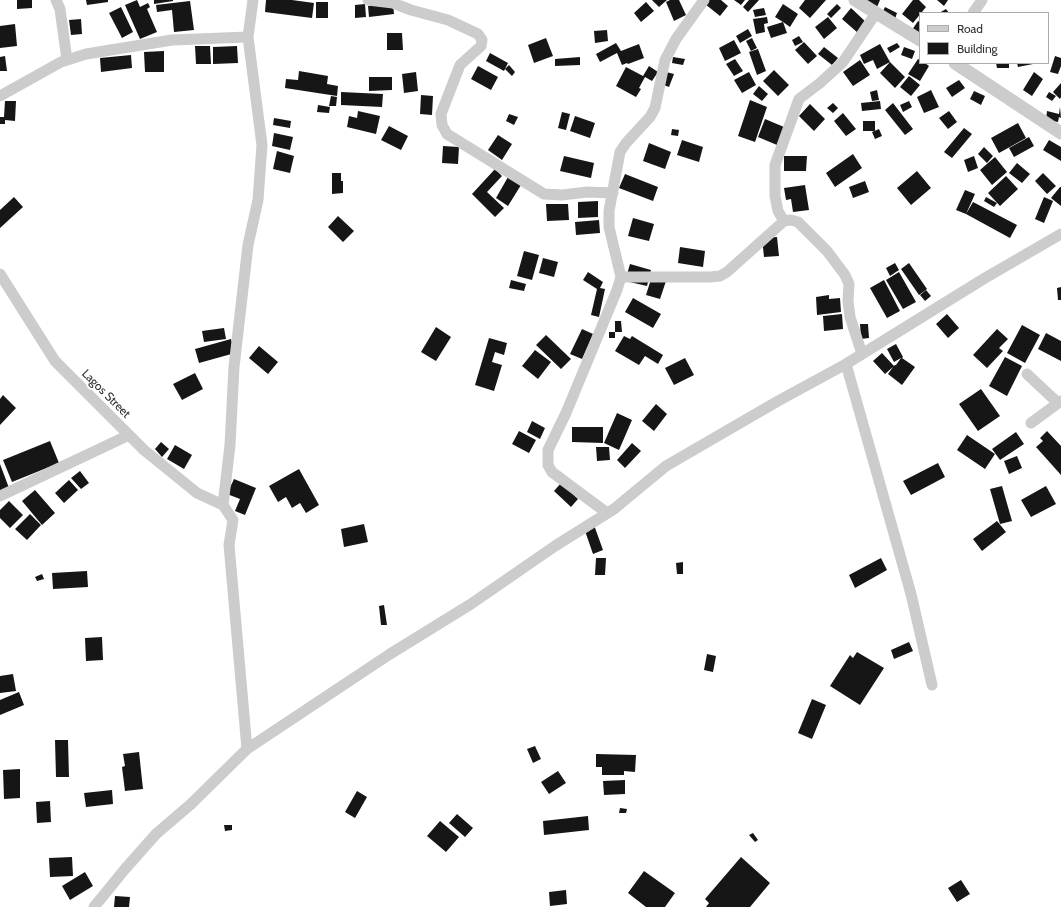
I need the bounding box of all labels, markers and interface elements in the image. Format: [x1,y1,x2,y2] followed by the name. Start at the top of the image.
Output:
[919,12,1049,64] legend
[957,21,983,36] text: Road
[957,41,998,56] text: Building
[79,367,133,421] street label: Lagos Street

